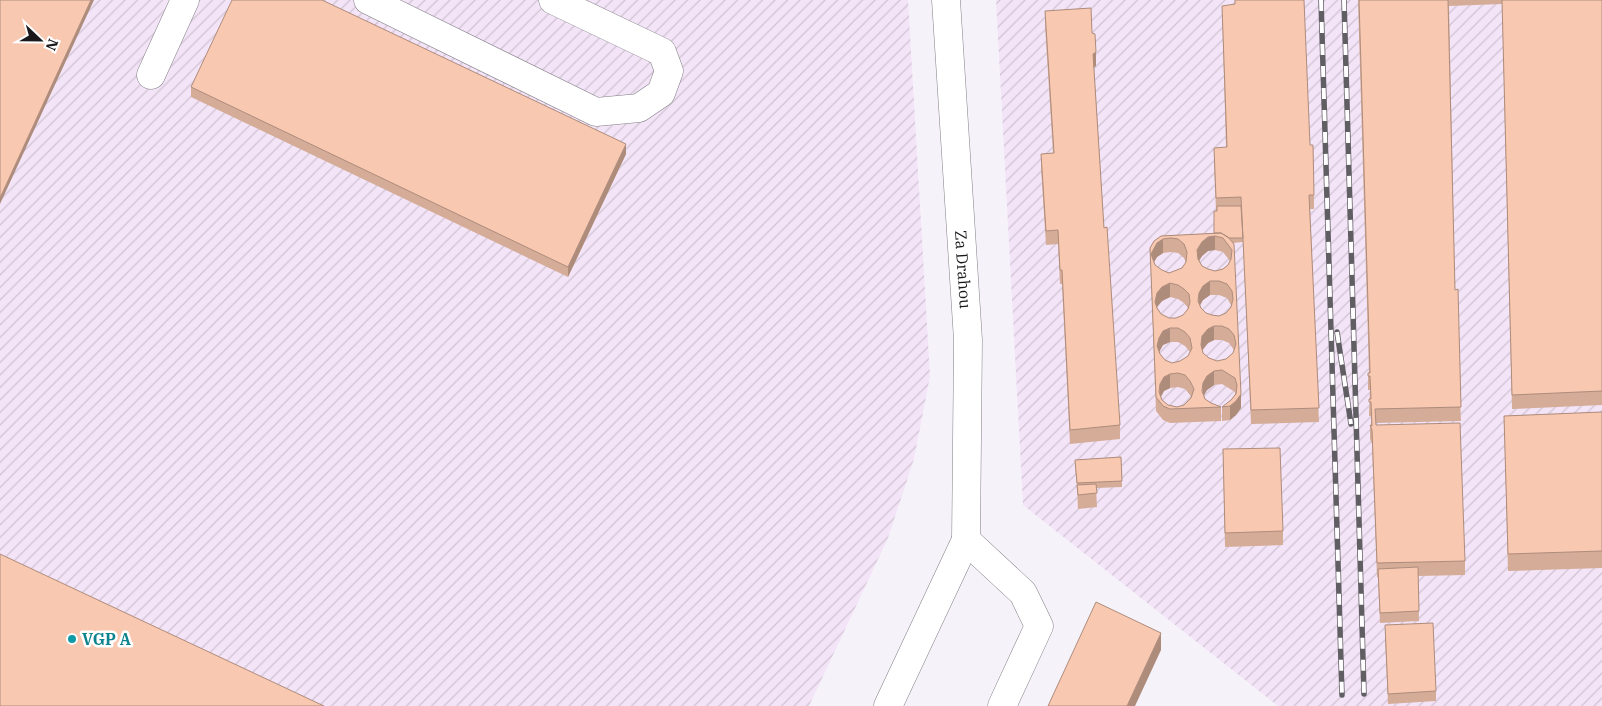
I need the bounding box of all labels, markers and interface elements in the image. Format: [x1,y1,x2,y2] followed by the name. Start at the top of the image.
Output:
[15,15,65,65] north arrow
[42,36,62,53] text: N
[951,230,976,309] street label: Za Drahou
[82,629,131,649] place label: VGP A
[66,633,78,645] marker: VGP A

